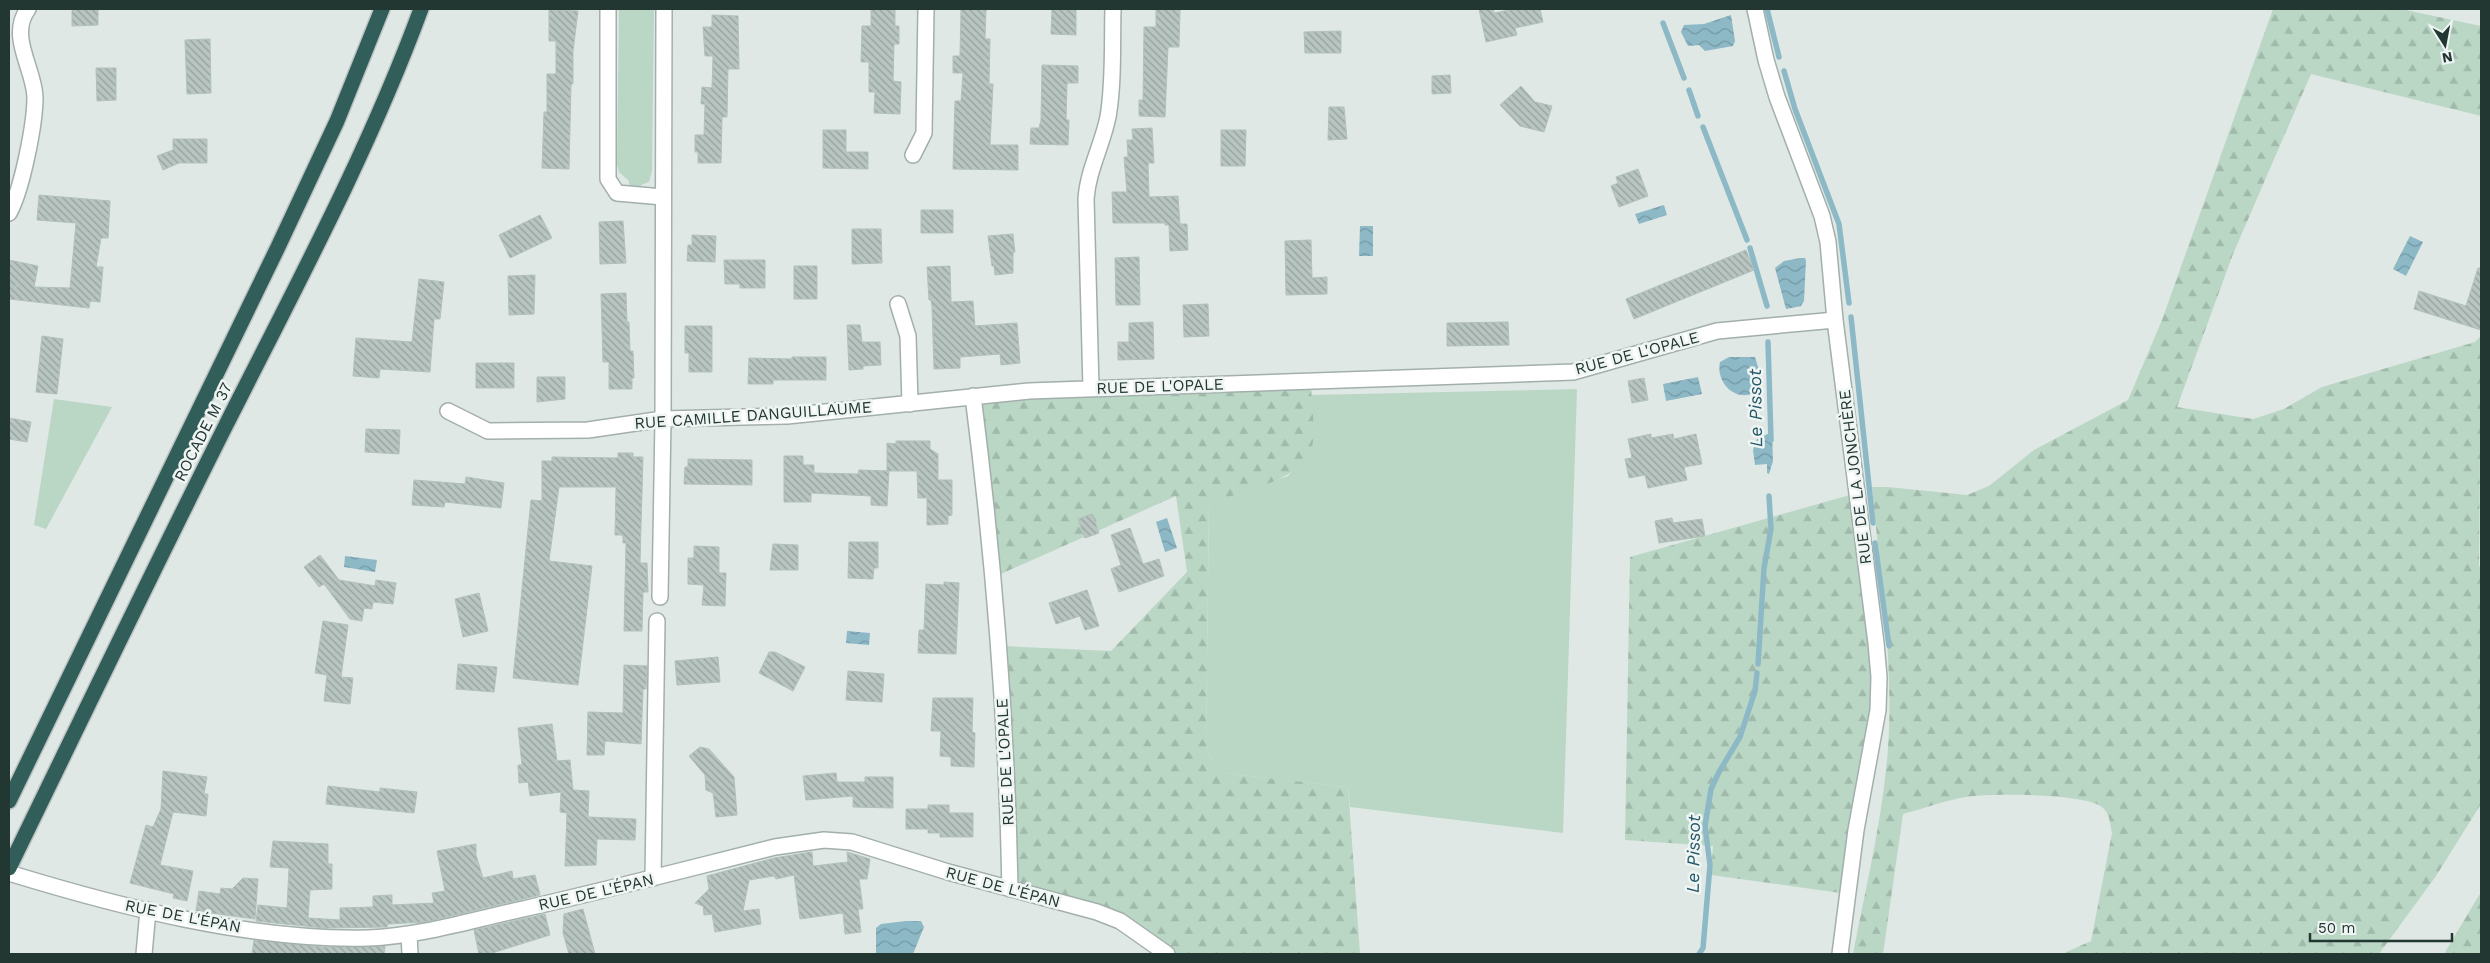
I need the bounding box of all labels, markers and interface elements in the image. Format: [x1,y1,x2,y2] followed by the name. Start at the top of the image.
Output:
[2420,20,2470,70] north arrow
[2441,49,2454,67] text: N
[1573,327,1701,379] street label: RUE DE L'OPALE
[1744,368,1766,447] water label: Le Pissot
[1096,374,1224,398] street label: RUE DE L'OPALE
[170,380,236,484] street label: ROCADE M 37
[1835,389,1875,565] street label: RUE DE LA JONCHÈRE
[634,397,872,433] street label: RUE CAMILLE DANGUILLAUME
[992,698,1018,826] street label: RUE DE L'OPALE
[1682,814,1704,893] water label: Le Pissot
[944,863,1062,911] street label: RUE DE L'ÉPAN
[536,869,656,915] street label: RUE DE L'ÉPAN
[123,895,243,937] street label: RUE DE L'ÉPAN
[2310,910,2452,942] scale bar
[2318,919,2355,937] text: 50 m

